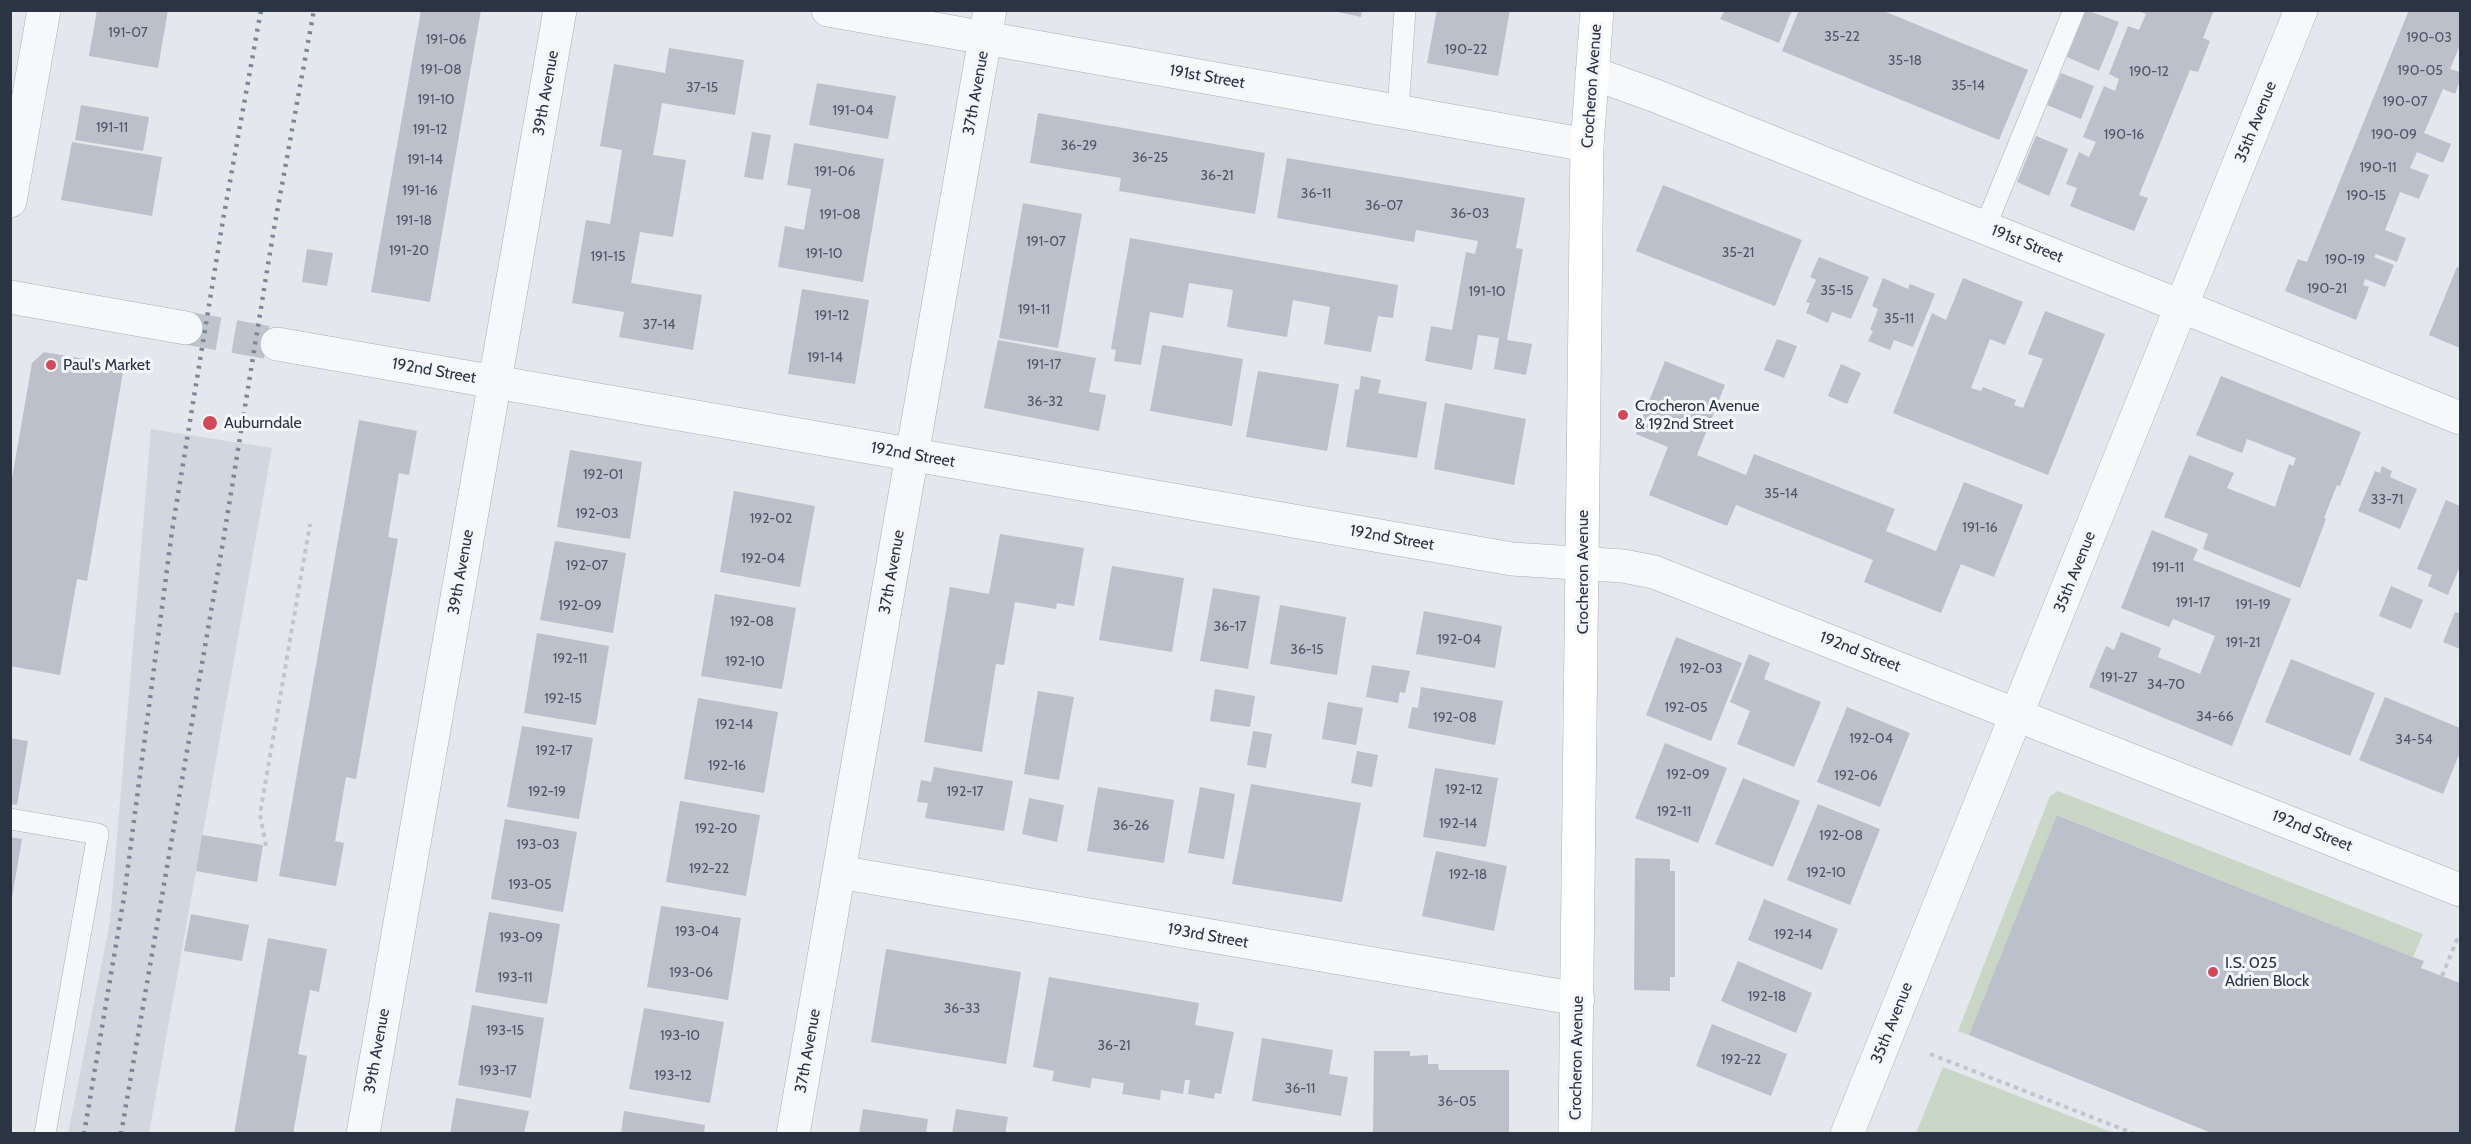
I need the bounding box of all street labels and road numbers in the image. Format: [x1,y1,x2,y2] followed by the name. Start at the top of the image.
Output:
[1578,23,1606,149] street label: Crocheron Avenue
[529,49,563,137] street label: 39th Avenue
[959,49,993,137] street label: 37th Avenue
[1168,61,1246,93] street label: 191st Street
[2231,79,2281,165] street label: 35th Avenue
[1988,221,2066,267] street label: 191st Street
[390,354,478,388] street label: 192nd Street
[869,438,957,472] street label: 192nd Street
[1573,510,1593,634] street label: Crocheron Avenue
[1348,521,1436,555] street label: 192nd Street
[444,528,478,616] street label: 39th Avenue
[875,528,909,616] street label: 37th Avenue
[2050,529,2100,615] street label: 35th Avenue
[1817,628,1903,676] street label: 192nd Street
[2269,806,2355,856] street label: 192nd Street
[1166,919,1250,953] street label: 193rd Street
[1867,980,1917,1066] street label: 35th Avenue
[1566,996,1588,1120] street label: Crocheron Avenue
[360,1007,394,1095] street label: 39th Avenue
[791,1007,825,1095] street label: 37th Avenue

